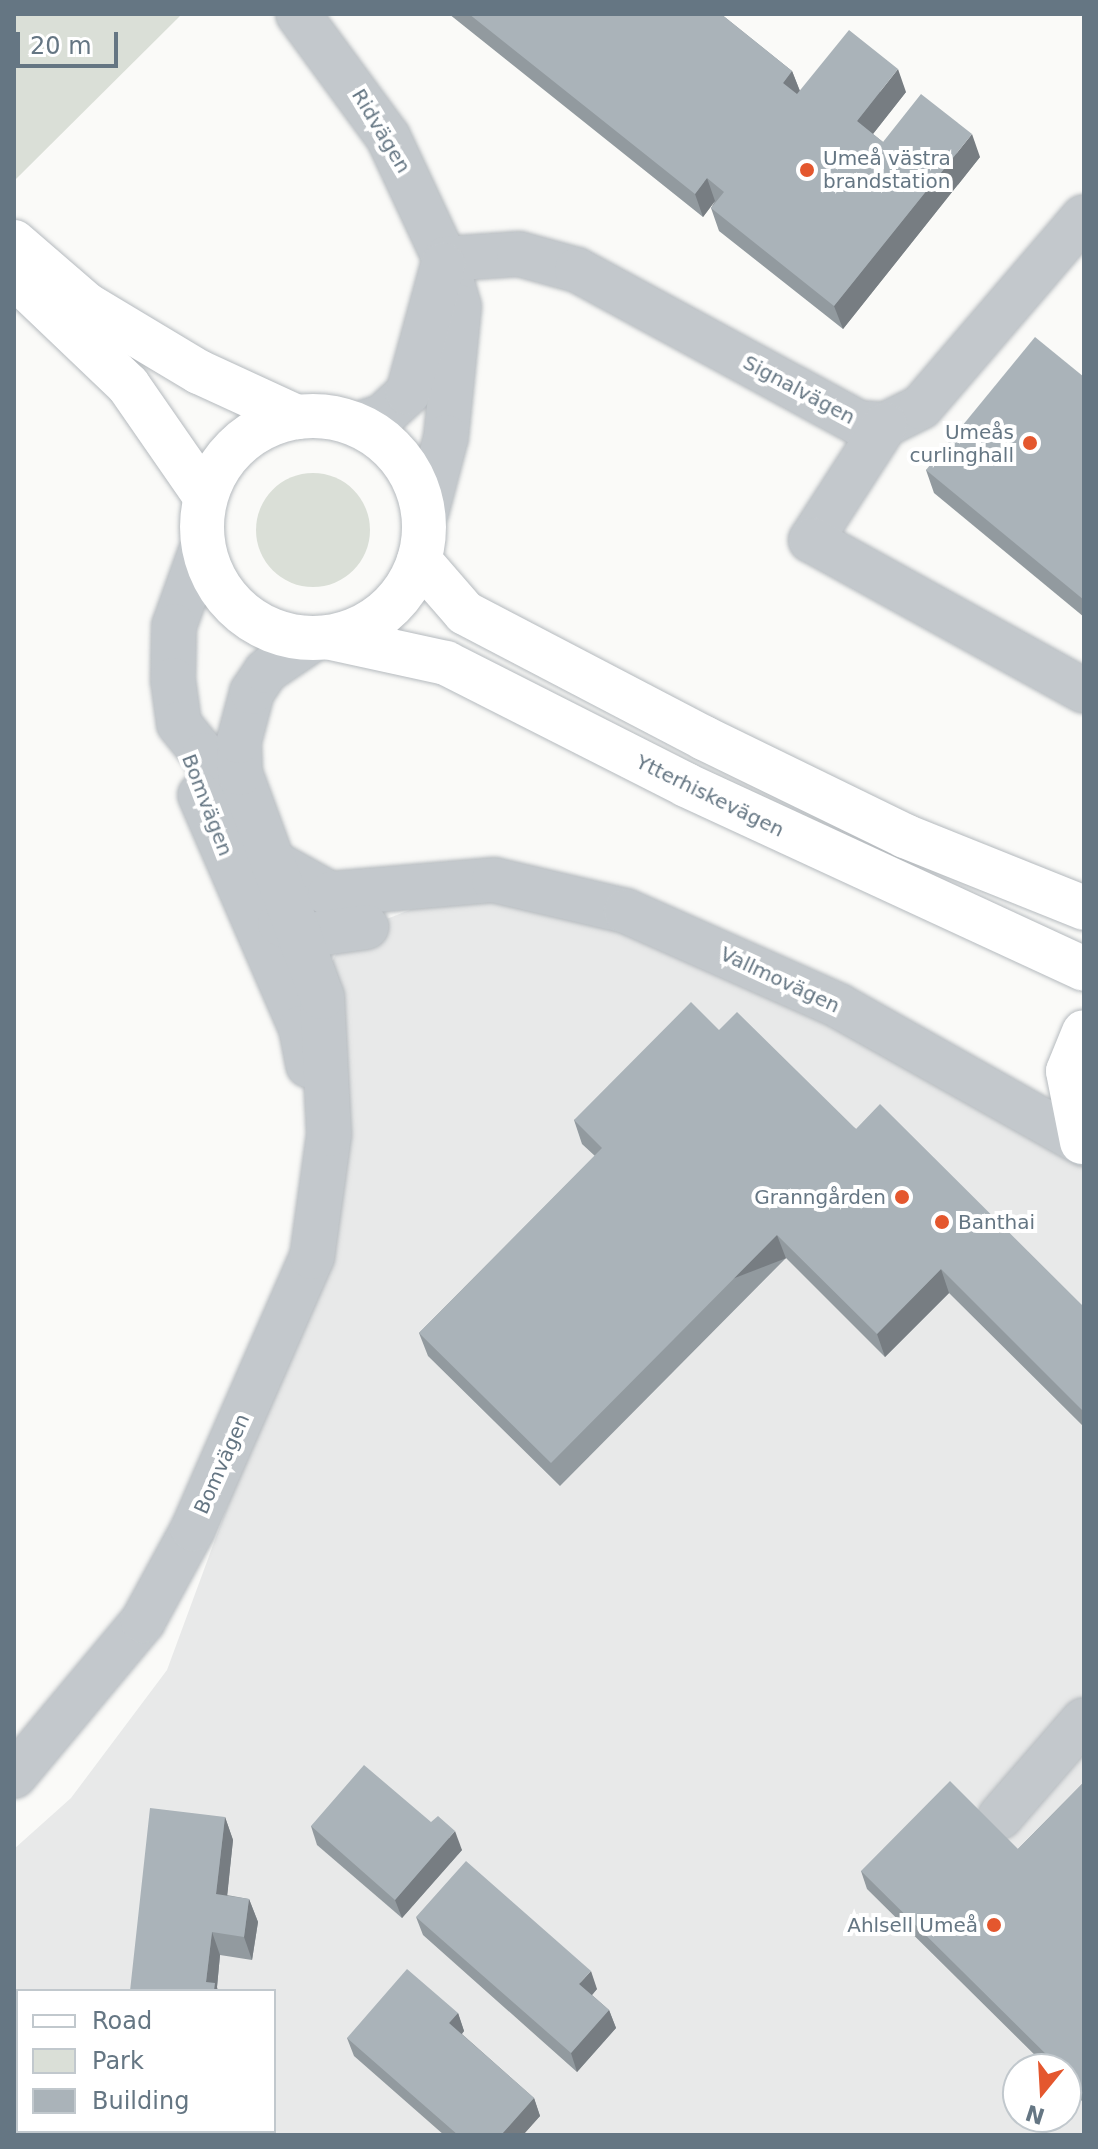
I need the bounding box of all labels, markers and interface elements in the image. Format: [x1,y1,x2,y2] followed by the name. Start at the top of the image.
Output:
[20,16,122,66] scale bar
[30,32,92,60] text: 20 m
[347,85,415,177] street label: Ridvägen
[823,146,951,193] place label: Umeå västra brandstation
[798,161,816,179] marker: Umeå västra brandstation
[739,350,859,430] street label: Signalvägen
[910,420,1014,467] place label: Umeås curlinghall
[1021,434,1039,452] marker: Umeås curlinghall
[632,750,788,842] street label: Ytterhiskevägen
[177,751,237,859] street label: Bomvägen
[716,942,844,1018] street label: Vallmovägen
[754,1185,886,1209] place label: Granngården
[893,1188,911,1206] marker: Granngården
[958,1210,1035,1234] place label: Banthai
[933,1213,951,1231] marker: Banthai
[189,1410,255,1518] street label: Bomvägen
[847,1913,978,1937] place label: Ahlsell Umeå
[985,1916,1003,1934] marker: Ahlsell Umeå
[16,1989,276,2133] legend
[92,2007,152,2035] text: Road
[92,2047,144,2075] text: Park
[1002,2053,1082,2133] north arrow
[92,2087,189,2115] text: Building
[1022,2100,1048,2129] text: N

